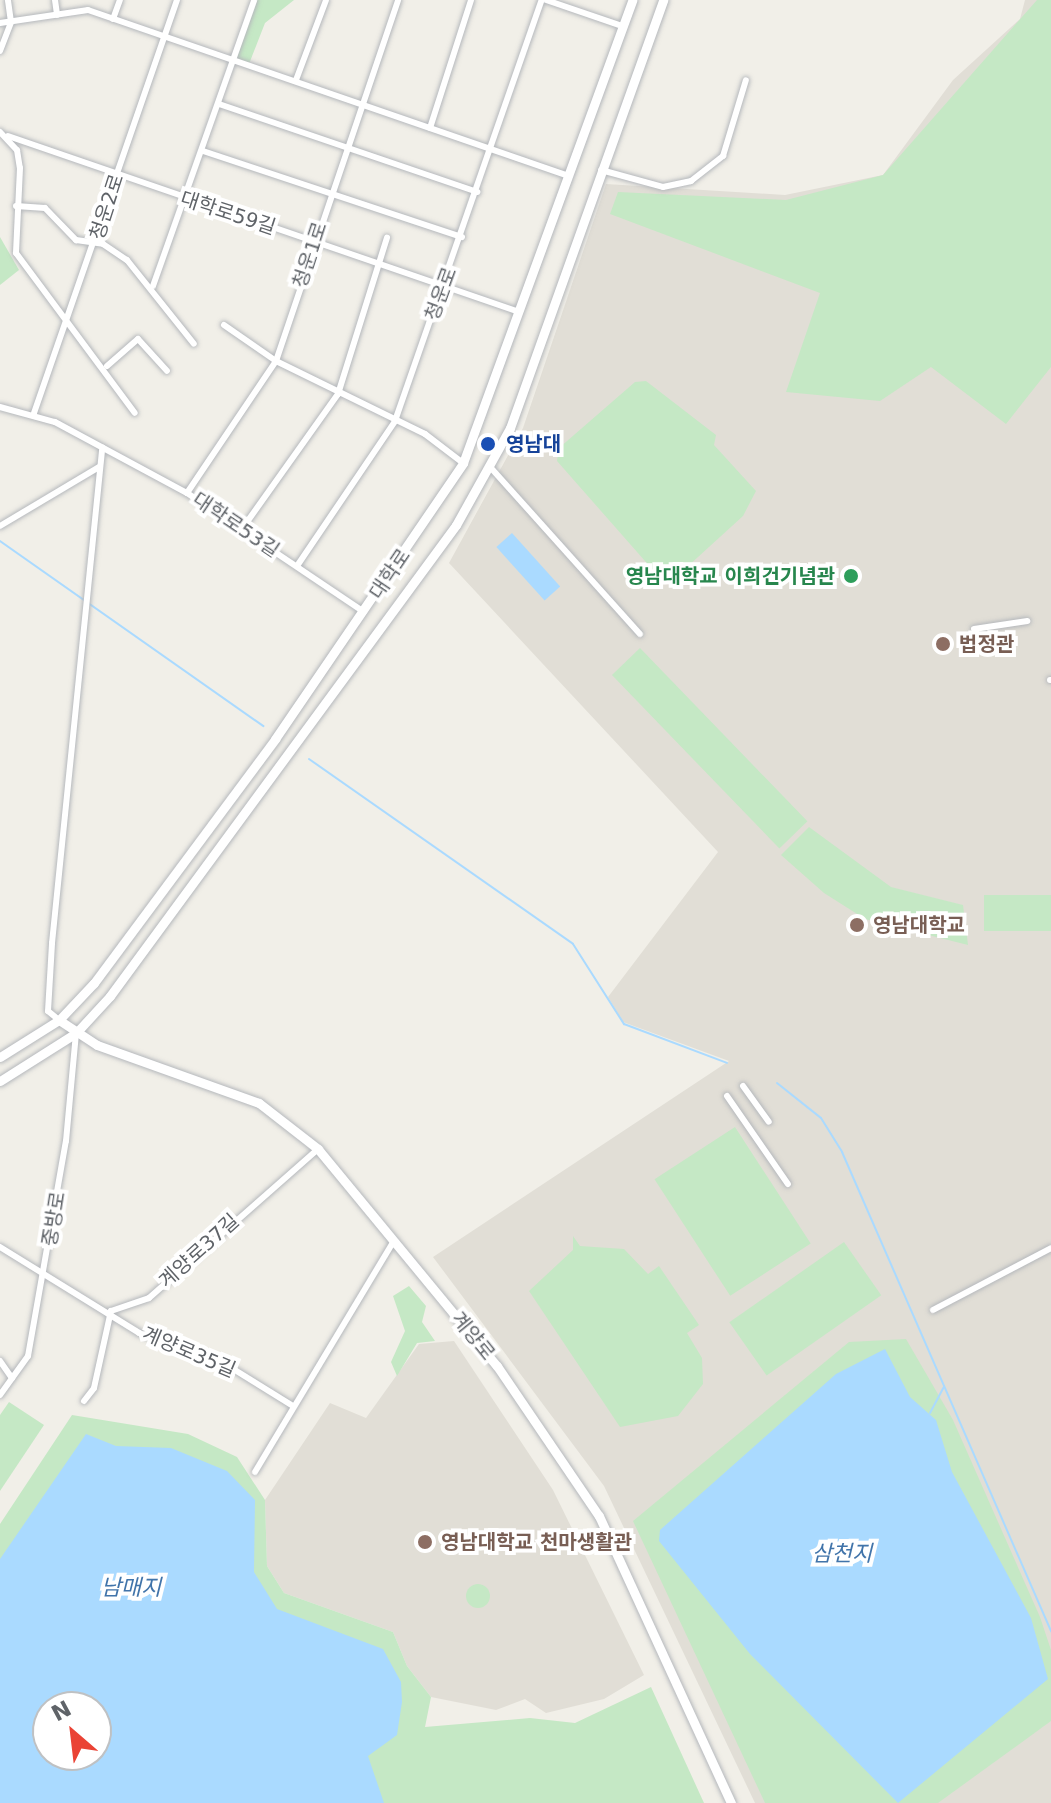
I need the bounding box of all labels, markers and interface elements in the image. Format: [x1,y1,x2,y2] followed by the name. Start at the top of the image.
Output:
[85,171,129,243] street label: 청운2로
[177,186,279,240] street label: 대학로59길
[288,219,332,291] street label: 청운1로
[420,264,462,324] street label: 청운로
[506,432,561,456] place label: 영남대
[477,433,499,455] marker: 영남대
[188,487,284,563] street label: 대학로53길
[365,544,415,604] street label: 대학로
[626,564,835,588] place label: 영남대학교 이희건기념관
[842,567,860,585] marker: 영남대학교 이희건기념관
[959,632,1014,656] place label: 법정관
[934,635,952,653] marker: 법정관
[873,913,965,937] place label: 영남대학교
[848,916,866,934] marker: 영남대학교
[38,1190,70,1248] street label: 중방로
[154,1209,244,1293] street label: 계양로37길
[446,1307,500,1365] street label: 계양로
[139,1322,239,1382] street label: 계양로35길
[441,1530,632,1554] place label: 영남대학교 천마생활관
[416,1533,434,1551] marker: 영남대학교 천마생활관
[812,1541,872,1567] water label: 삼천지
[101,1575,161,1601] water label: 남매지
[32,1691,112,1771] north arrow
[47,1696,75,1726] text: N

